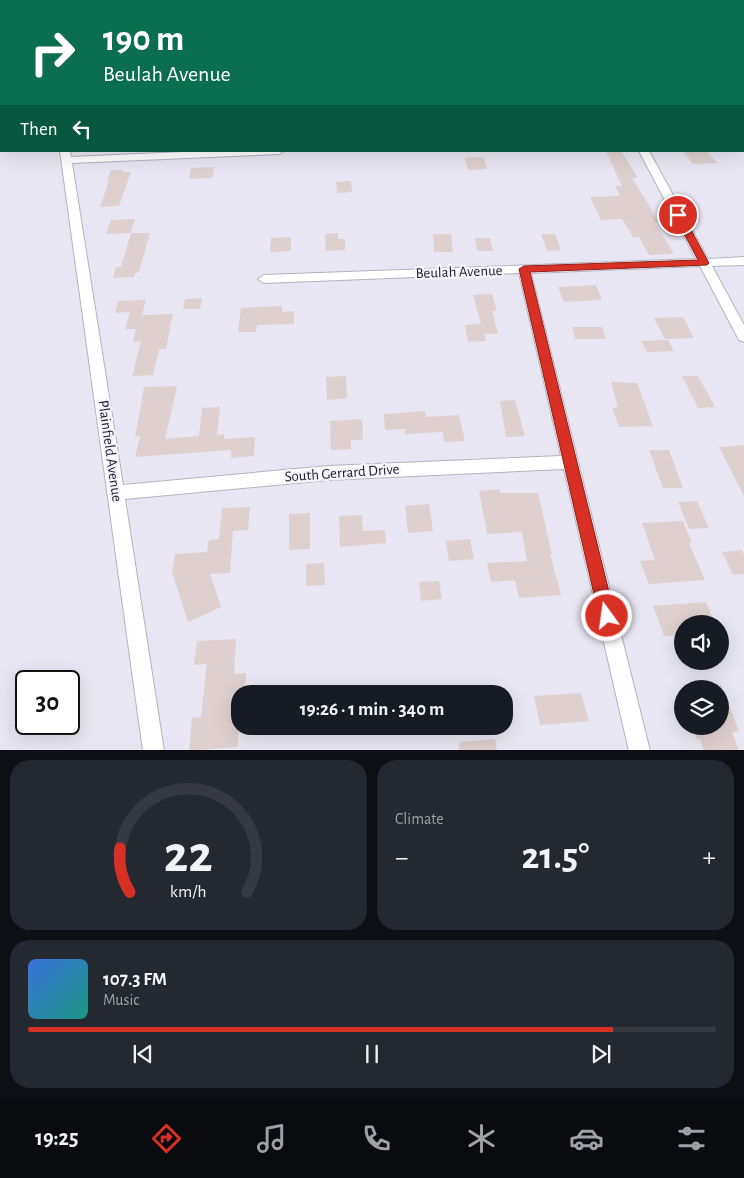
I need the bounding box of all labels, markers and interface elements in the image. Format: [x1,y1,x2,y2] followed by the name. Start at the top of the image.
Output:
[20,20,85,85] icon: right
[103,22,184,57] text: 190 m
[103,63,231,85] text: Beulah Avenue
[68,115,96,143] icon: left
[20,120,58,139] text: Then
[657,194,699,236] pin
[664,201,692,229] icon: arrive
[415,263,503,281] street label: Beulah Avenue
[95,399,125,503] street label: Plainfield Avenue
[284,461,400,484] street label: South Gerrard Drive
[580,589,632,641] position arrow
[674,615,729,735] map controls
[674,615,729,670] button: sound
[15,670,80,735] speed limit sign: 30
[674,680,729,735] button: layers
[300,700,444,719] text: 19:26 · 1 min · 340 m
[395,811,444,827] text: Climate
[164,829,213,881] text: 22
[522,838,589,876] text: 21.5°
[395,844,408,872] text: −
[703,844,716,872] text: +
[170,883,207,901] text: km/h
[103,970,167,989] text: 107.3 FM
[103,992,139,1008] text: Music
[129,1040,157,1068] icon: previous
[358,1040,386,1068] icon: pause
[587,1040,615,1068] icon: next
[149,1121,184,1156] icon: directions
[254,1121,289,1156] icon: music
[359,1121,394,1156] icon: phone
[464,1121,499,1156] icon: climate
[569,1121,604,1156] icon: car
[674,1121,709,1156] icon: filters
[35,1127,78,1149] text: 19:25

